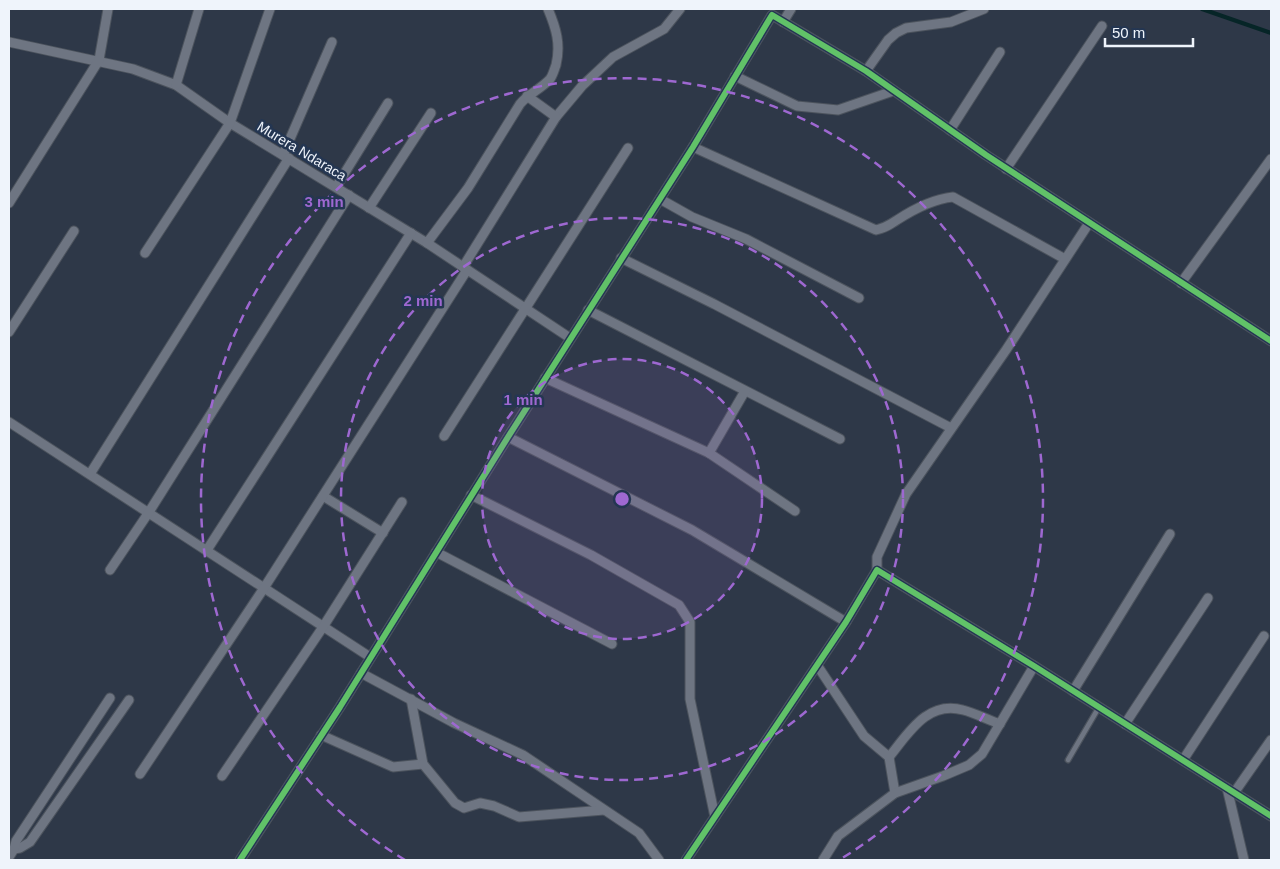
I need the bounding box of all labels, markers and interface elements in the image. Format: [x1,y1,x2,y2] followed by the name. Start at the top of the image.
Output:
[1105,15,1192,47] scale bar
[1112,24,1145,41] text: 50 m
[255,118,350,184] street label: Murera Ndaraca
[304,193,344,210] text: 3 min
[403,292,443,309] text: 2 min
[503,391,543,408] text: 1 min
[613,490,631,508] centre of rings

